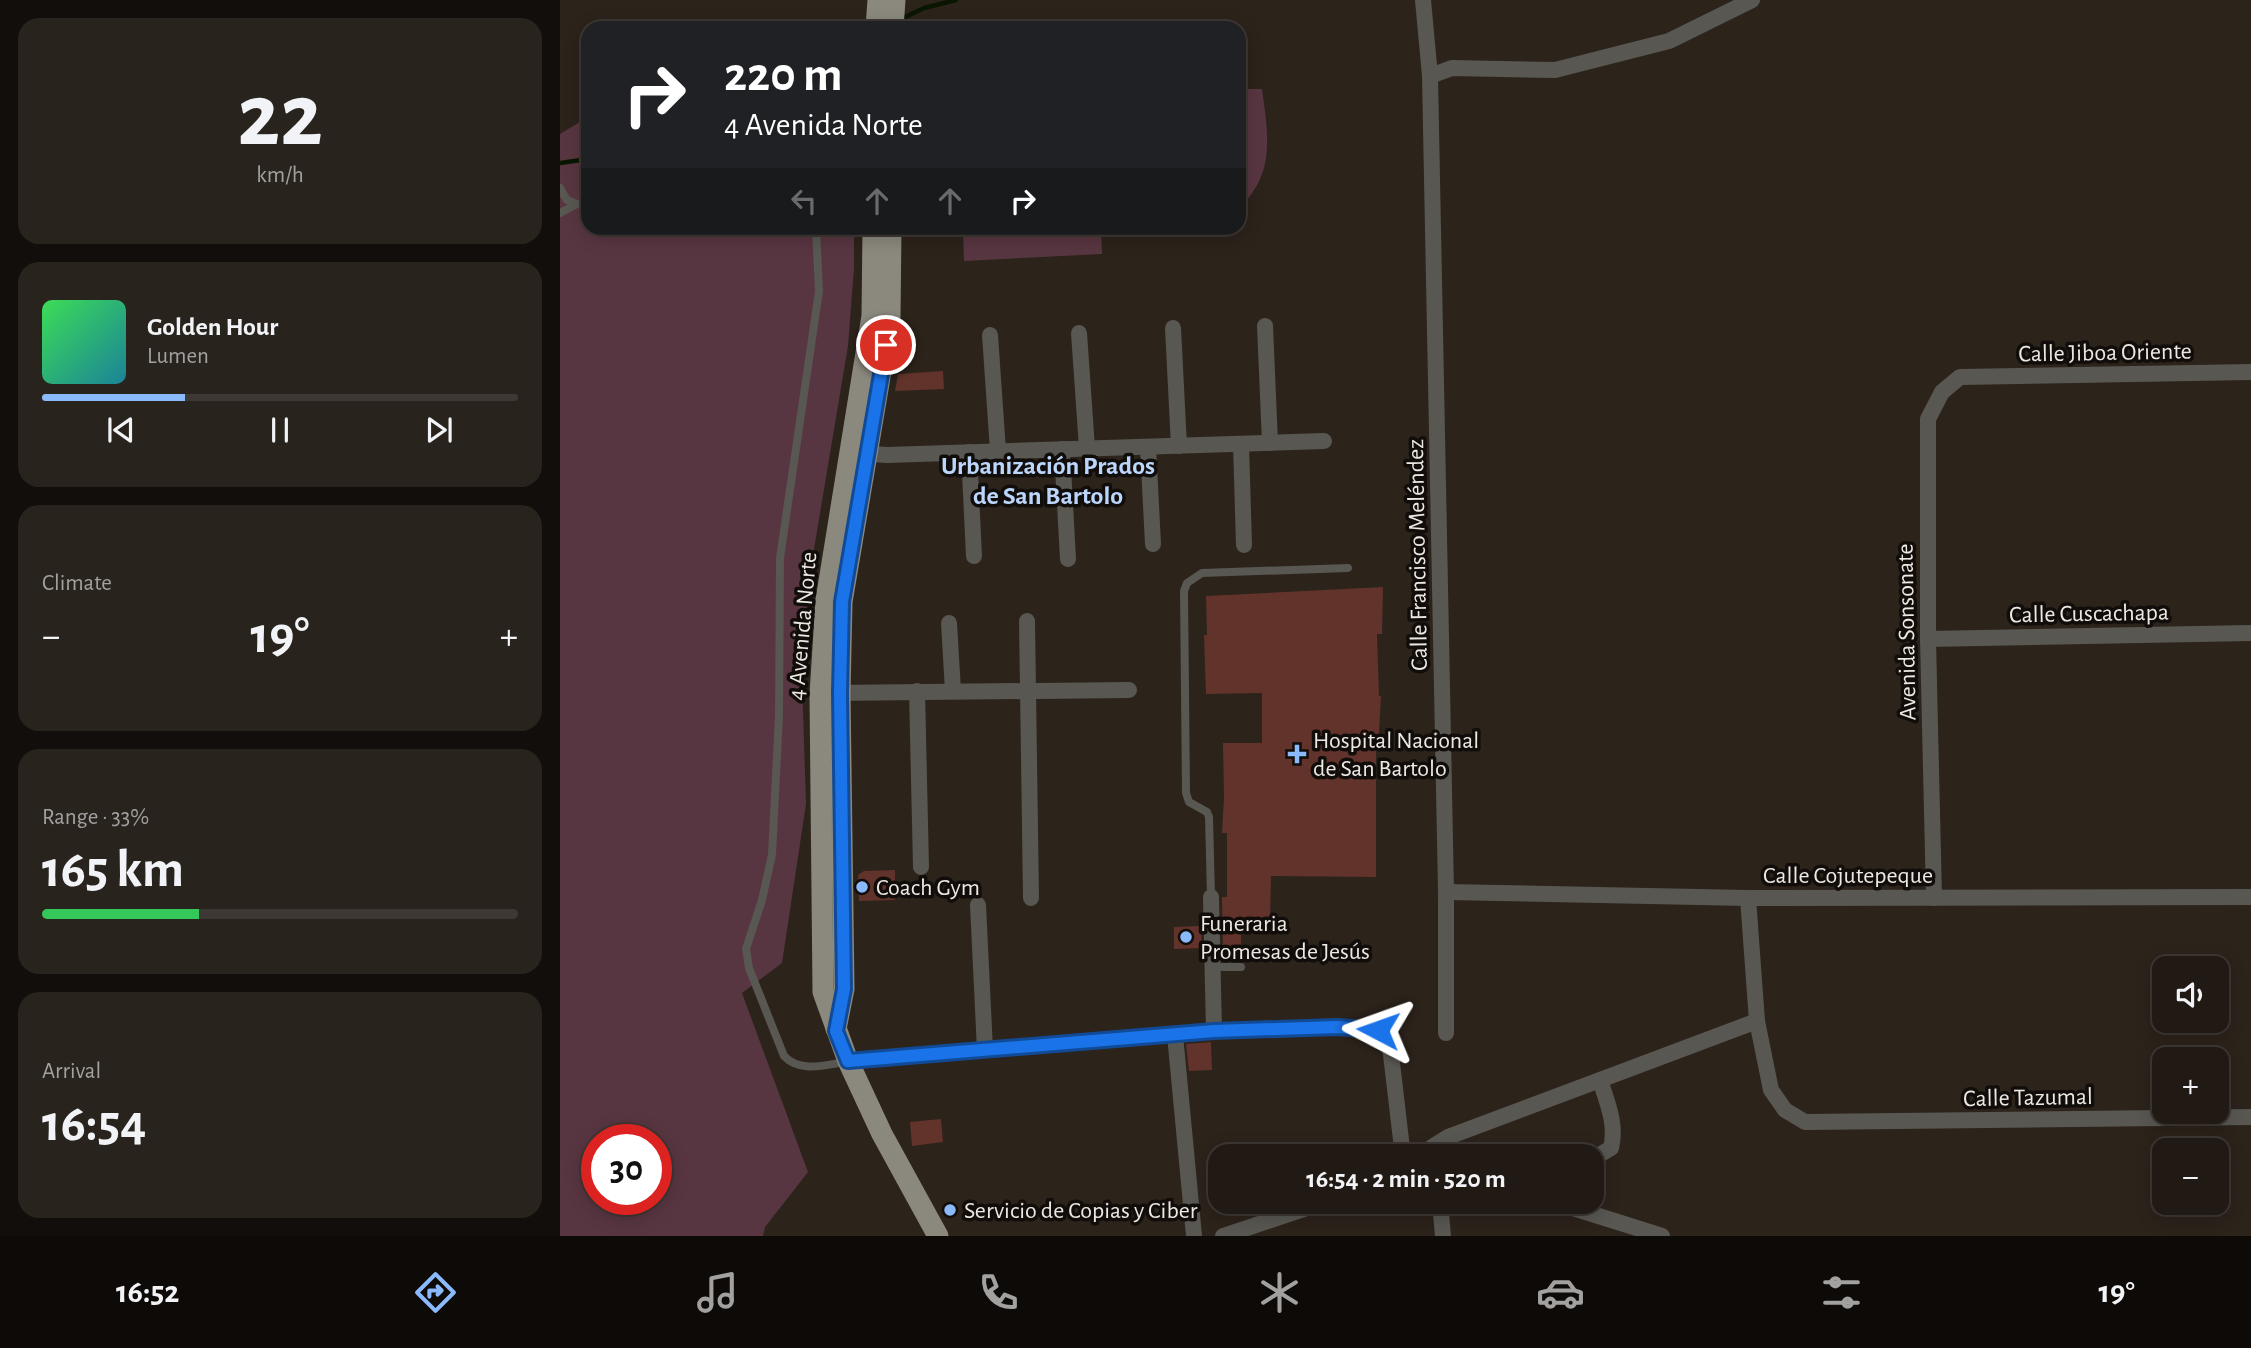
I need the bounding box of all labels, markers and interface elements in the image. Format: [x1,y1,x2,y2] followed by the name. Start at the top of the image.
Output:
[609,49,700,140] icon: right
[724,51,843,100] text: 220 m
[237,71,323,162] text: 22
[724,109,923,141] text: 4 Avenida Norte
[256,164,304,187] text: km/h
[785,182,823,220] icon: left
[858,182,896,220] icon: ahead
[931,182,969,220] icon: ahead
[1004,182,1042,220] icon: right
[147,314,278,340] text: Golden Hour
[856,315,916,375] pin
[867,326,905,364] icon: arrive
[2018,339,2192,367] street label: Calle Jiboa Oriente
[147,345,209,368] text: Lumen
[102,411,140,449] icon: previous
[261,411,299,449] icon: pause
[420,411,458,449] icon: next
[1404,439,1432,671] street label: Calle Francisco Meléndez
[941,453,1155,509] district label: Urbanización Prados de San Bartolo
[1893,543,1921,721] street label: Avenida Sonsonate
[785,551,821,701] street label: 4 Avenida Norte
[42,572,112,595] text: Climate
[2009,601,2169,627] street label: Calle Cuscachapa
[250,610,310,662] text: 19°
[42,618,60,656] text: −
[500,618,518,656] text: +
[1313,729,1479,781] place label: Hospital Nacional de San Bartolo
[1287,744,1307,764] marker: Hospital Nacional de San Bartolo
[42,806,149,829] text: Range · 33%
[42,844,184,896] text: 165 km
[1763,864,1933,888] street label: Calle Cojutepeque
[876,876,980,900] place label: Coach Gym
[854,879,870,895] marker: Coach Gym
[1200,912,1370,964] place label: Funeraria Promesas de Jesús
[1178,929,1194,945] marker: Funeraria Promesas de Jesús
[2152,956,2229,1215] map controls
[2152,956,2229,1033] button: sound
[1341,993,1415,1067] position arrow
[2152,1047,2229,1124] button: +
[42,1060,101,1083] text: Arrival
[1963,1085,2093,1111] street label: Calle Tazumal
[42,1098,146,1150] text: 16:54
[581,1124,672,1215] speed limit sign: 30
[2152,1138,2229,1215] button: −
[1306,1166,1506,1192] text: 16:54 · 2 min · 520 m
[964,1199,1198,1223] place label: Servicio de Copias y Ciber
[942,1202,958,1218] marker: Servicio de Copias y Ciber
[411,1268,460,1317] icon: directions
[693,1268,742,1317] icon: music
[974,1268,1023,1317] icon: phone
[1255,1268,1304,1317] icon: climate
[1536,1268,1585,1317] icon: car
[1817,1268,1866,1317] icon: filters
[116,1276,179,1308] text: 16:52
[2098,1276,2135,1308] text: 19°

